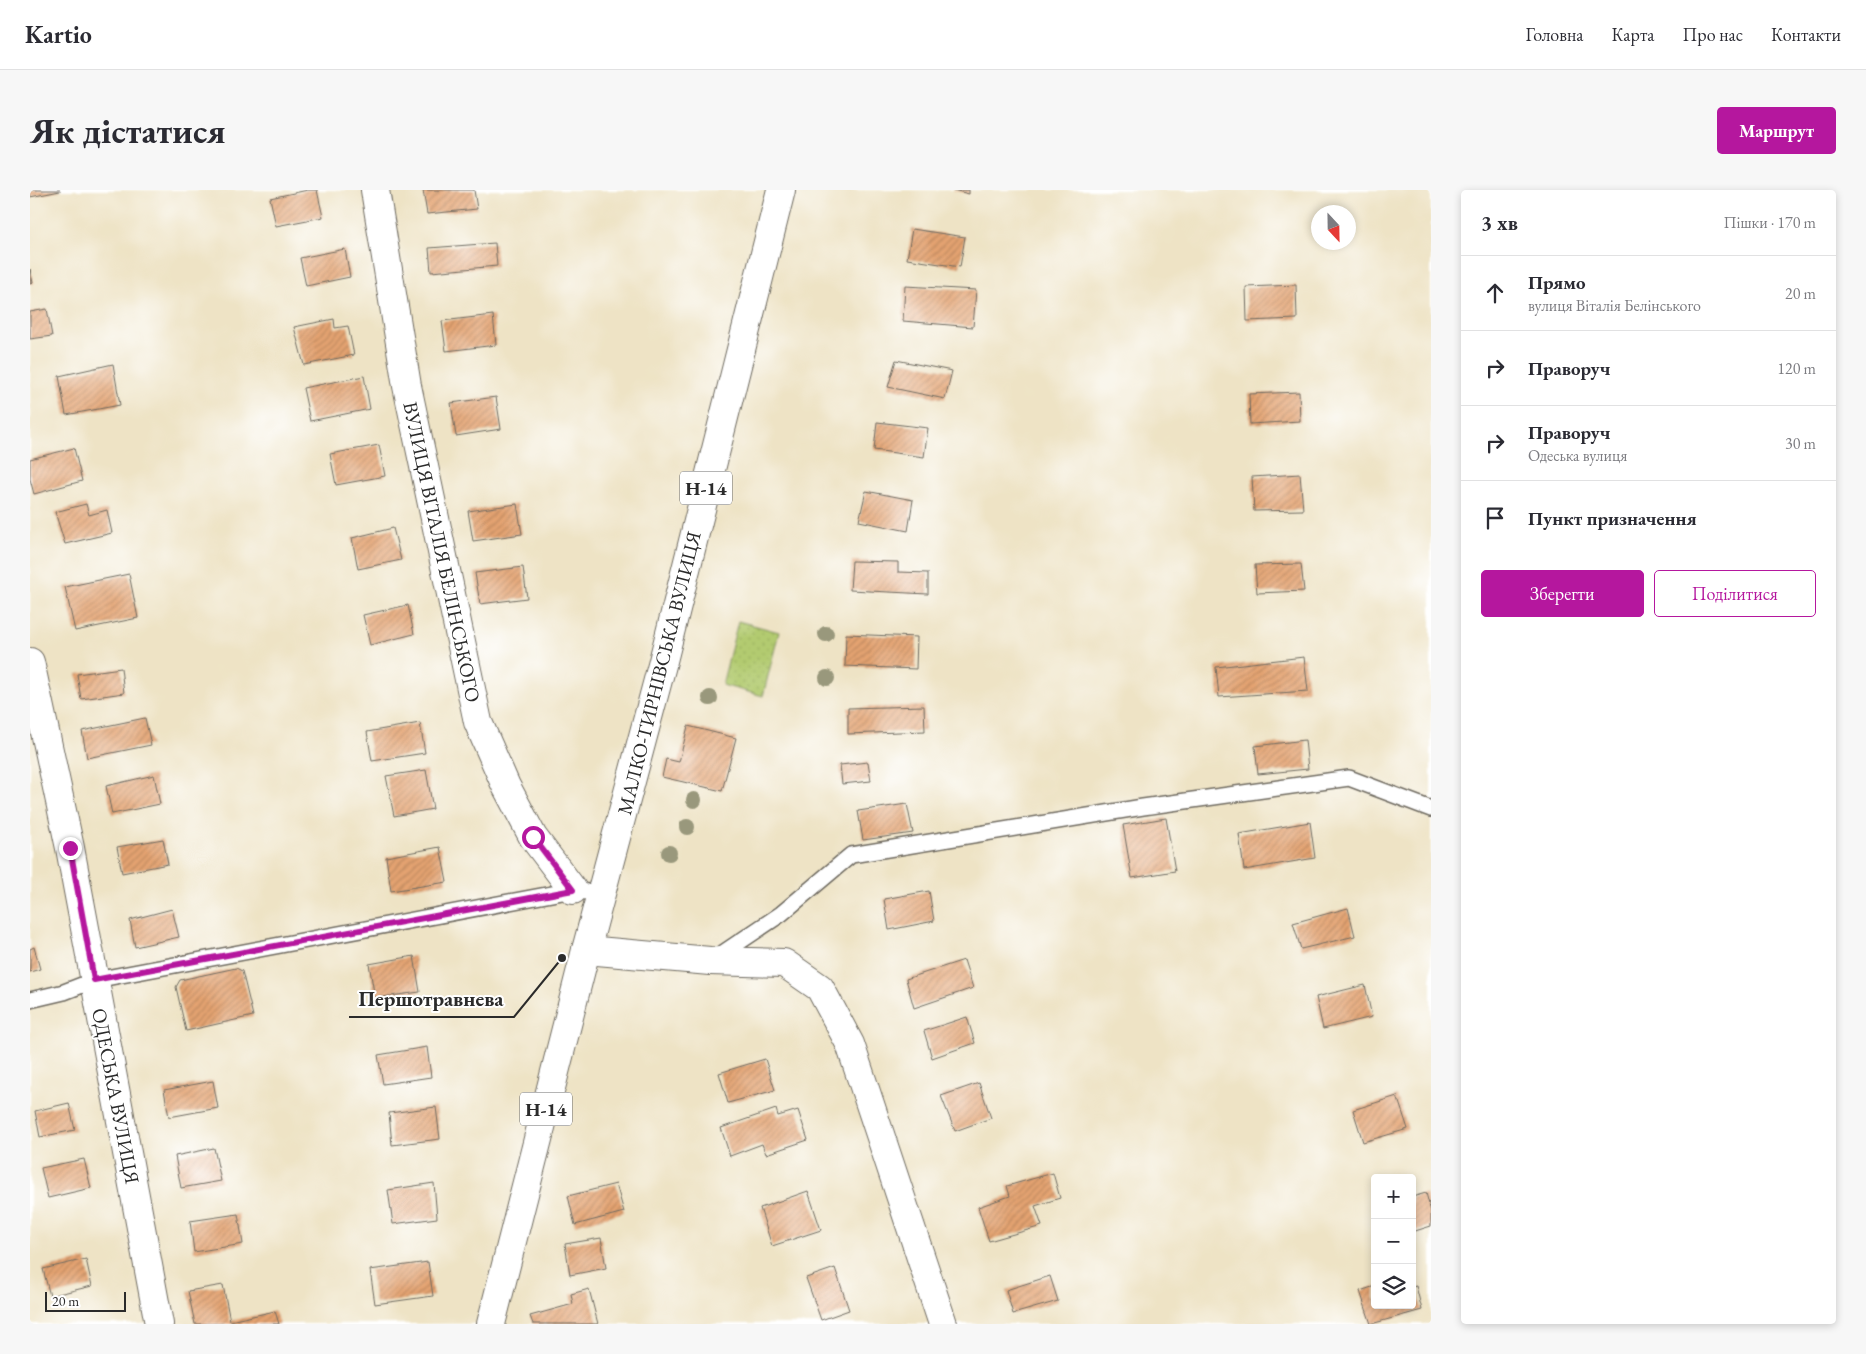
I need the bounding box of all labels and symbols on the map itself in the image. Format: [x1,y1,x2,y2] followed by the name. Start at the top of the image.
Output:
[1311,205,1356,250] north arrow
[397,399,487,705] street label: ВУЛИЦЯ ВІТАЛІЯ БЕЛІНСЬКОГО
[680,472,732,504] road number: Н-14
[611,528,707,818] street label: МАЛКО-ТИРНІВСЬКА ВУЛИЦЯ
[522,826,545,849] route start
[59,837,82,860] route end
[349,981,514,1017] callout: Першотравнева
[358,985,504,1012] text: Першотравнева
[86,1006,146,1186] street label: ОДЕСЬКА ВУЛИЦЯ
[520,1092,572,1126] road number: Н-14
[45,1289,126,1312] scale bar

